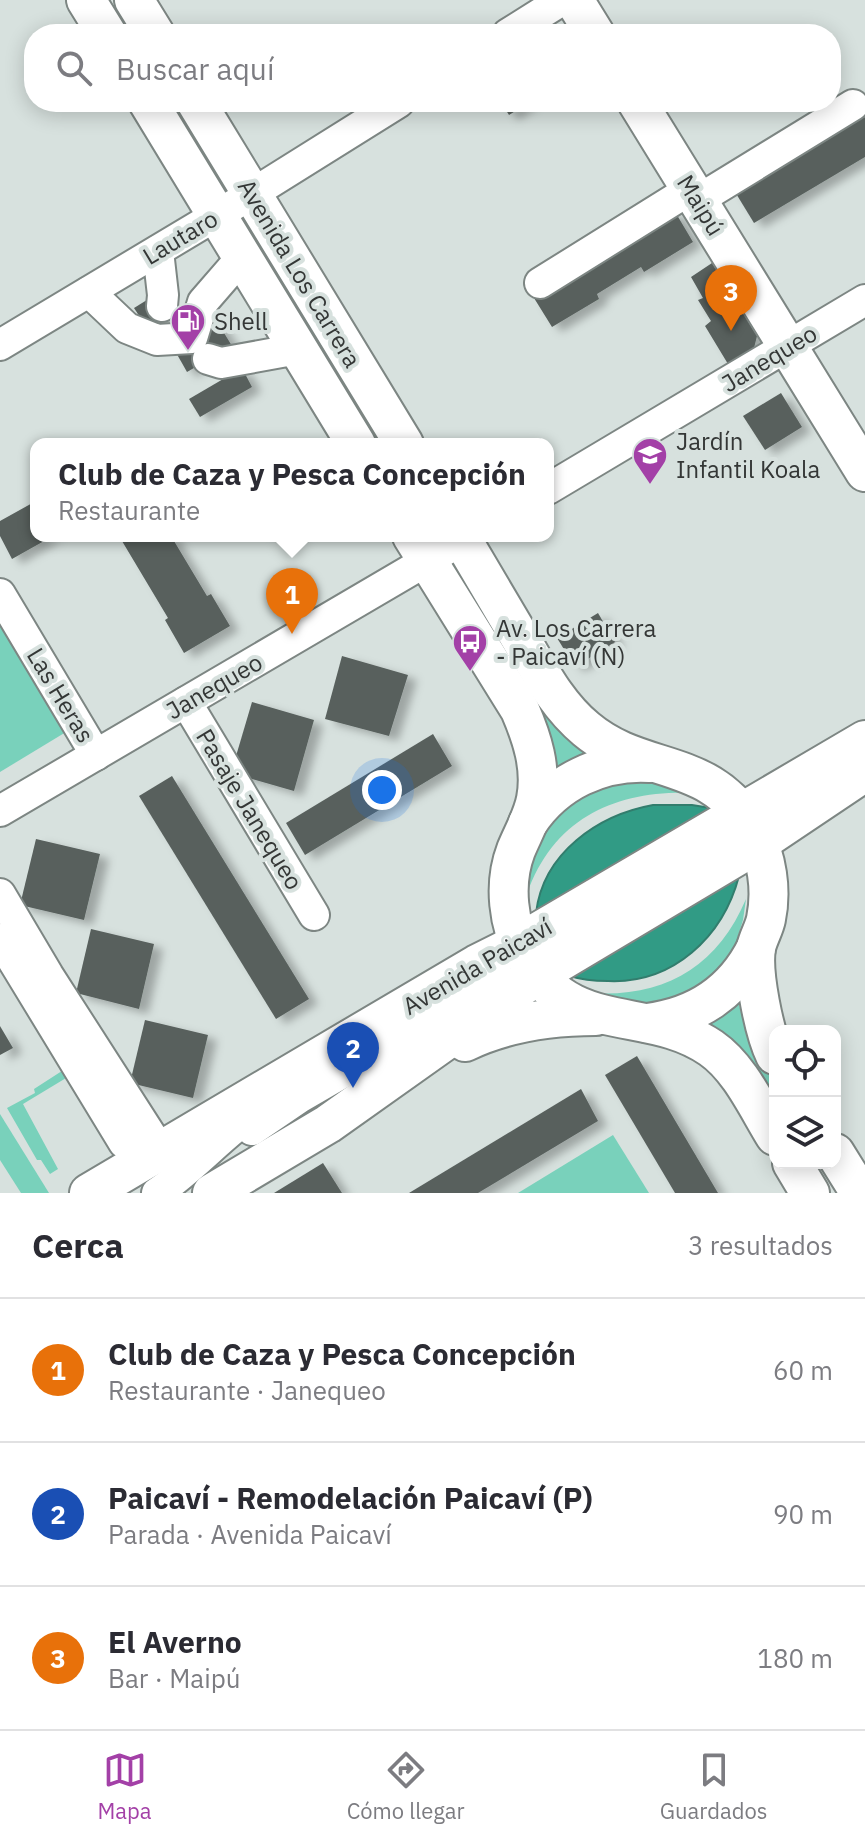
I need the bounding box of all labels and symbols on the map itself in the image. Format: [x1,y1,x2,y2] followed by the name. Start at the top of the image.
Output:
[670,169,732,241] street label: Maipú
[231,173,369,373] street label: Avenida Los Carrera
[137,202,223,272] street label: Lautaro
[705,265,757,331] pin: 3
[169,302,207,352] fuel station icon: Shell
[214,305,268,337] place label: Shell
[715,317,823,399] street label: Janequeo
[676,425,820,485] place label: Jardín Infantil Koala
[631,436,669,486] school or university icon: Jardín Infantil Koala
[266,568,318,634] pin: 1
[496,612,657,672] place label: Av. Los Carrera - Paicaví (N)
[451,623,489,673] bus stop icon: Av. Los Carrera - Paicaví (N)
[20,642,102,748] street label: Las Heras
[160,646,268,726] street label: Janequeo
[189,723,311,895] street label: Pasaje Janequeo
[362,770,402,810] your location
[397,910,557,1022] street label: Avenida Paicaví
[327,1022,379,1088] pin: 2

